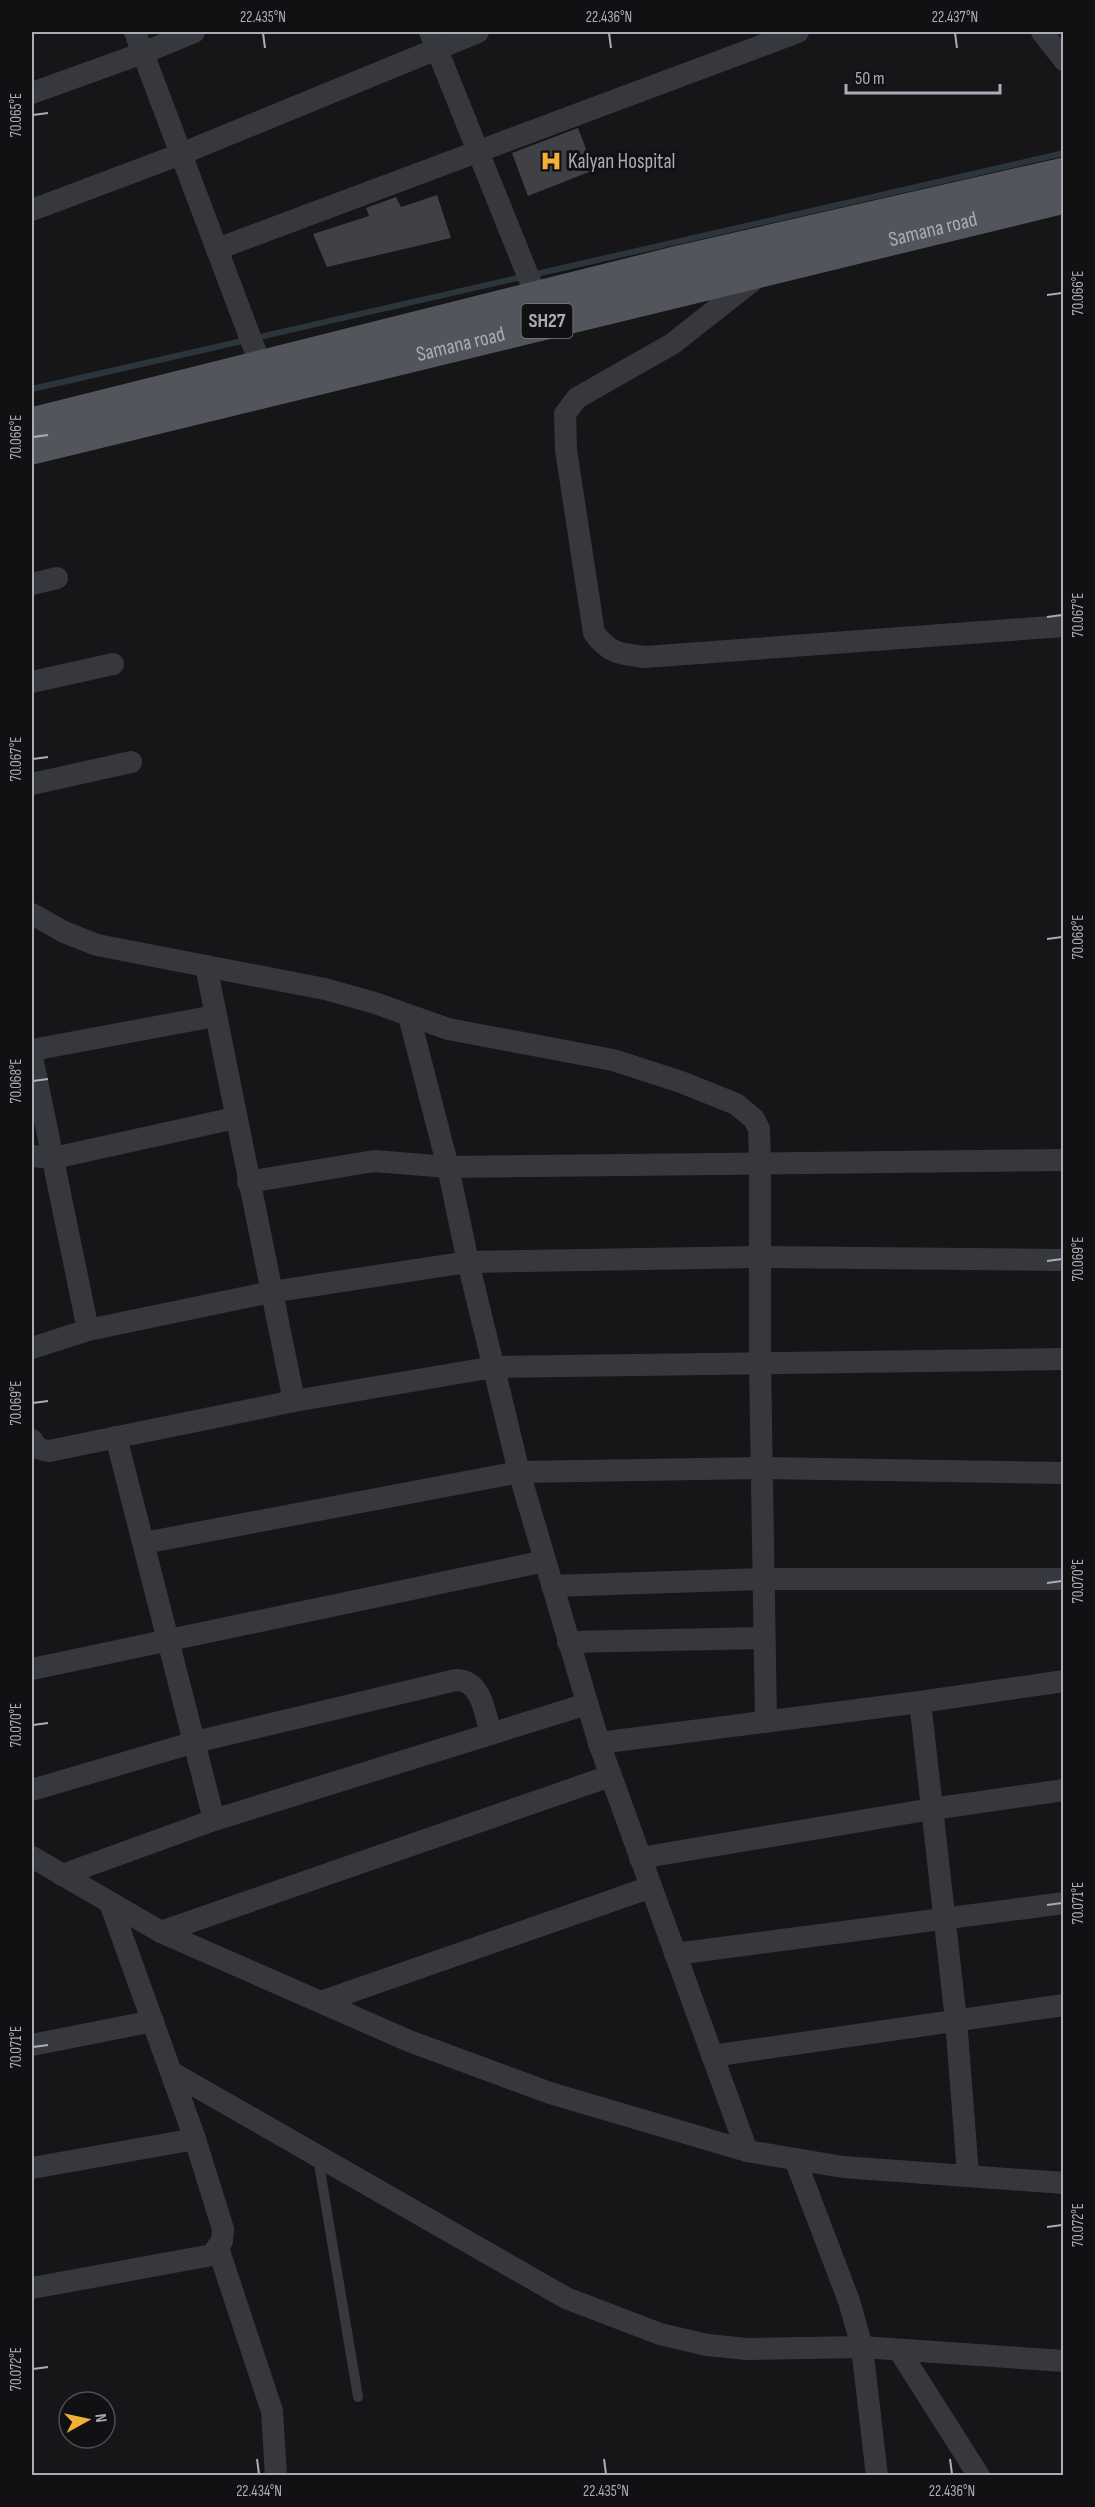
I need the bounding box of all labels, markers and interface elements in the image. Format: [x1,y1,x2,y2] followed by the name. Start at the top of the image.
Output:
[240,8,286,27] text: 22.435°N
[586,8,632,27] text: 22.436°N
[932,8,978,27] text: 22.437°N
[846,57,1000,95] scale bar
[855,68,885,89] text: 50 m
[7,93,26,137] text: 70.065°E
[539,149,563,173] hospital icon: Kalyan Hospital
[568,149,675,174] place label: Kalyan Hospital
[886,206,980,252] street label: Samana road
[1069,270,1088,316] text: 70.066°E
[522,304,572,338] road number: SH27
[414,321,507,367] street label: Samana road
[7,414,26,460] text: 70.066°E
[1069,592,1088,638] text: 70.067°E
[7,736,26,782] text: 70.067°E
[1069,915,1088,959] text: 70.068°E
[7,1059,26,1103] text: 70.068°E
[1069,1236,1088,1282] text: 70.069°E
[7,1380,26,1426] text: 70.069°E
[1069,1559,1088,1603] text: 70.070°E
[7,1703,26,1747] text: 70.070°E
[1069,1882,1088,1924] text: 70.071°E
[7,2026,26,2068] text: 70.071°E
[1069,2203,1088,2247] text: 70.072°E
[7,2347,26,2391] text: 70.072°E
[57,2390,117,2450] north arrow
[90,2413,110,2424] text: N
[236,2482,282,2501] text: 22.434°N
[583,2482,629,2501] text: 22.435°N
[929,2482,975,2501] text: 22.436°N

